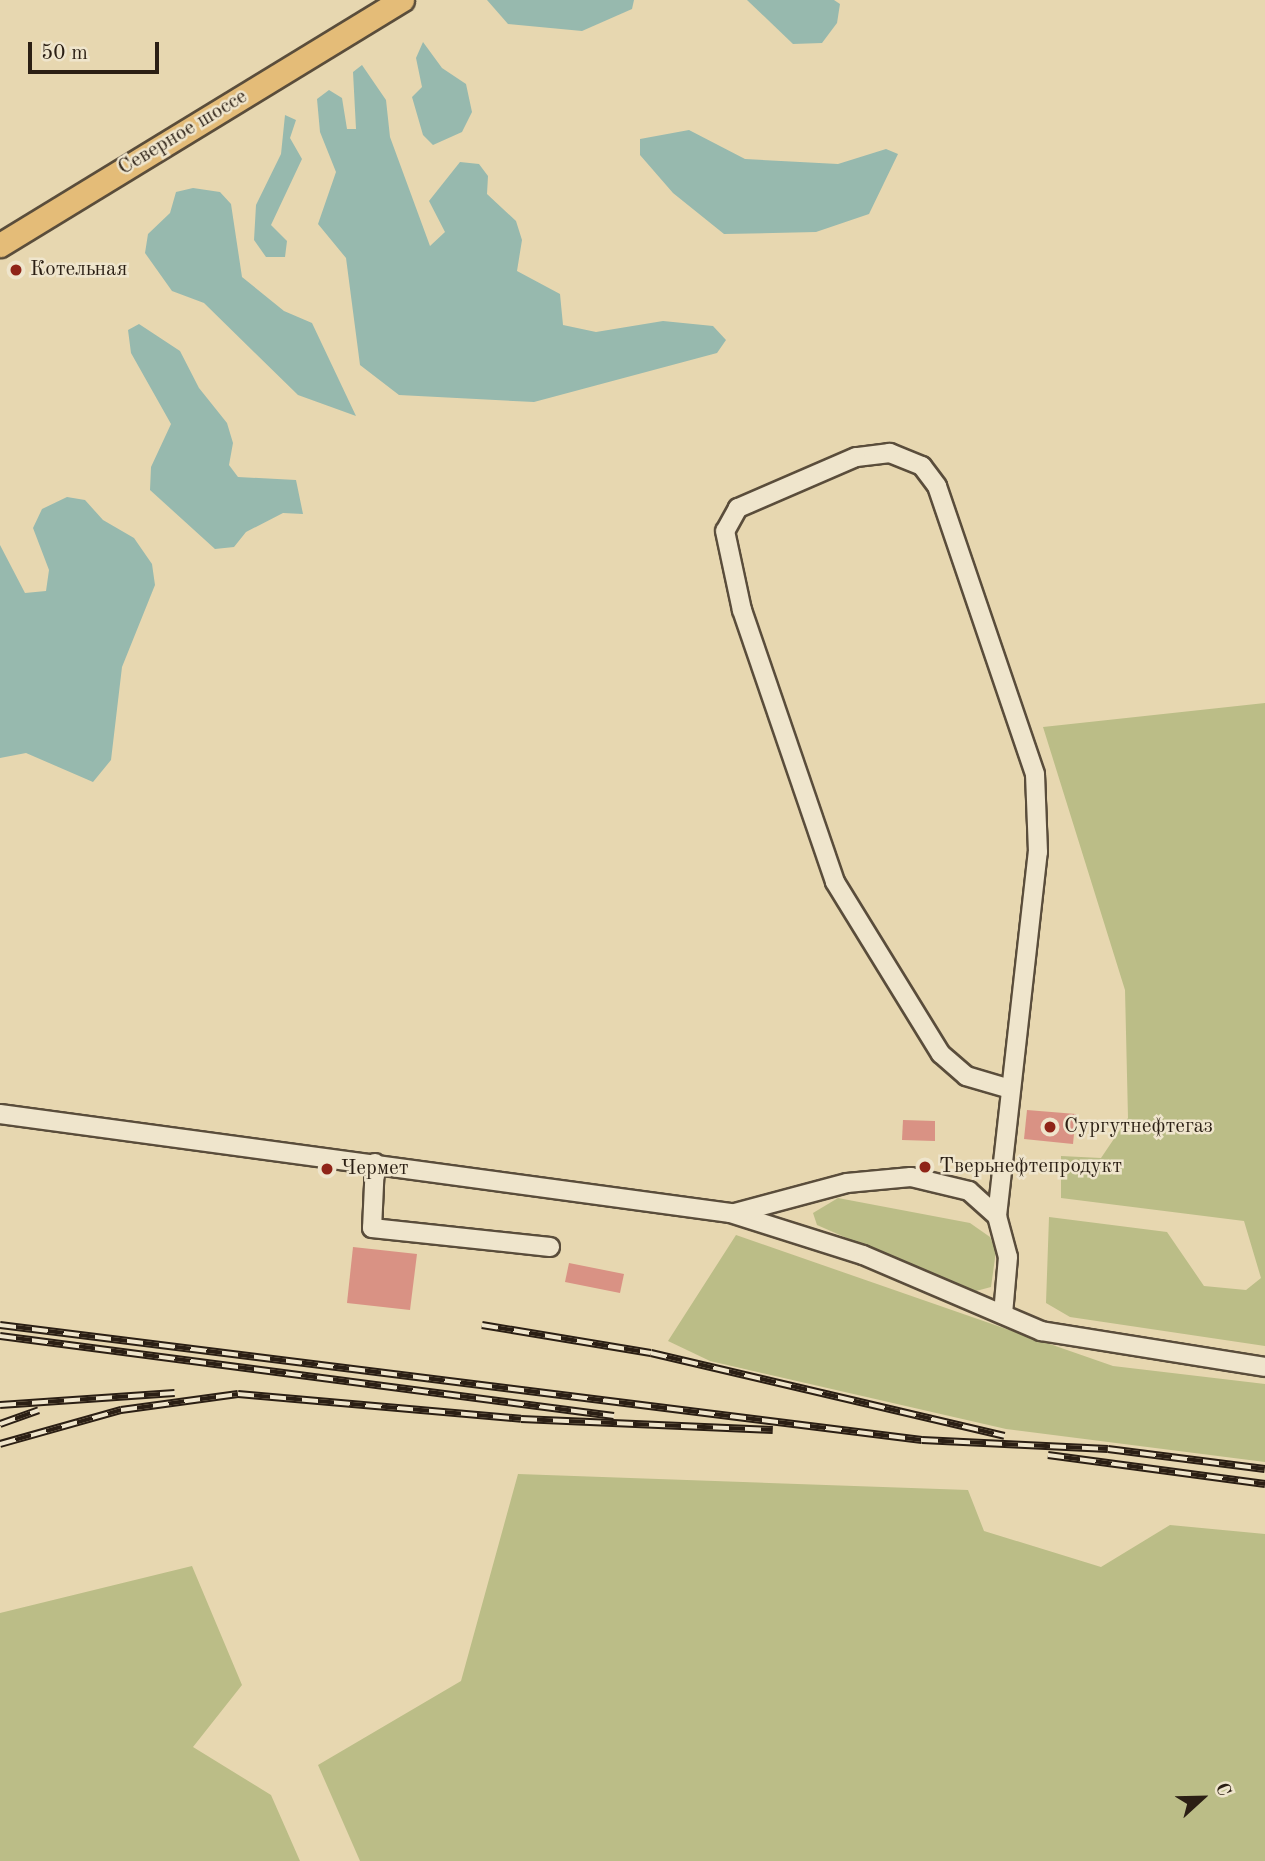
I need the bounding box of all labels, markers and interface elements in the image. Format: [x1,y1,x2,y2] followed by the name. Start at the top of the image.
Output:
[32,28,163,72] scale bar
[41,43,88,64] text: 50 m
[114,85,252,181] street label: Северное шоссе
[30,257,127,283] place label: Котельная
[8,262,24,278] marker: Котельная
[1064,1114,1213,1140] place label: Сургутнефтегаз
[1042,1119,1058,1135] marker: Сургутнефтегаз
[939,1154,1122,1180] place label: Тверьнефтепродукт
[341,1156,409,1182] place label: Чермет
[917,1159,933,1175] marker: Тверьнефтепродукт
[319,1161,335,1177] marker: Чермет
[1167,1763,1237,1833] north arrow
[1211,1781,1233,1799] text: С

